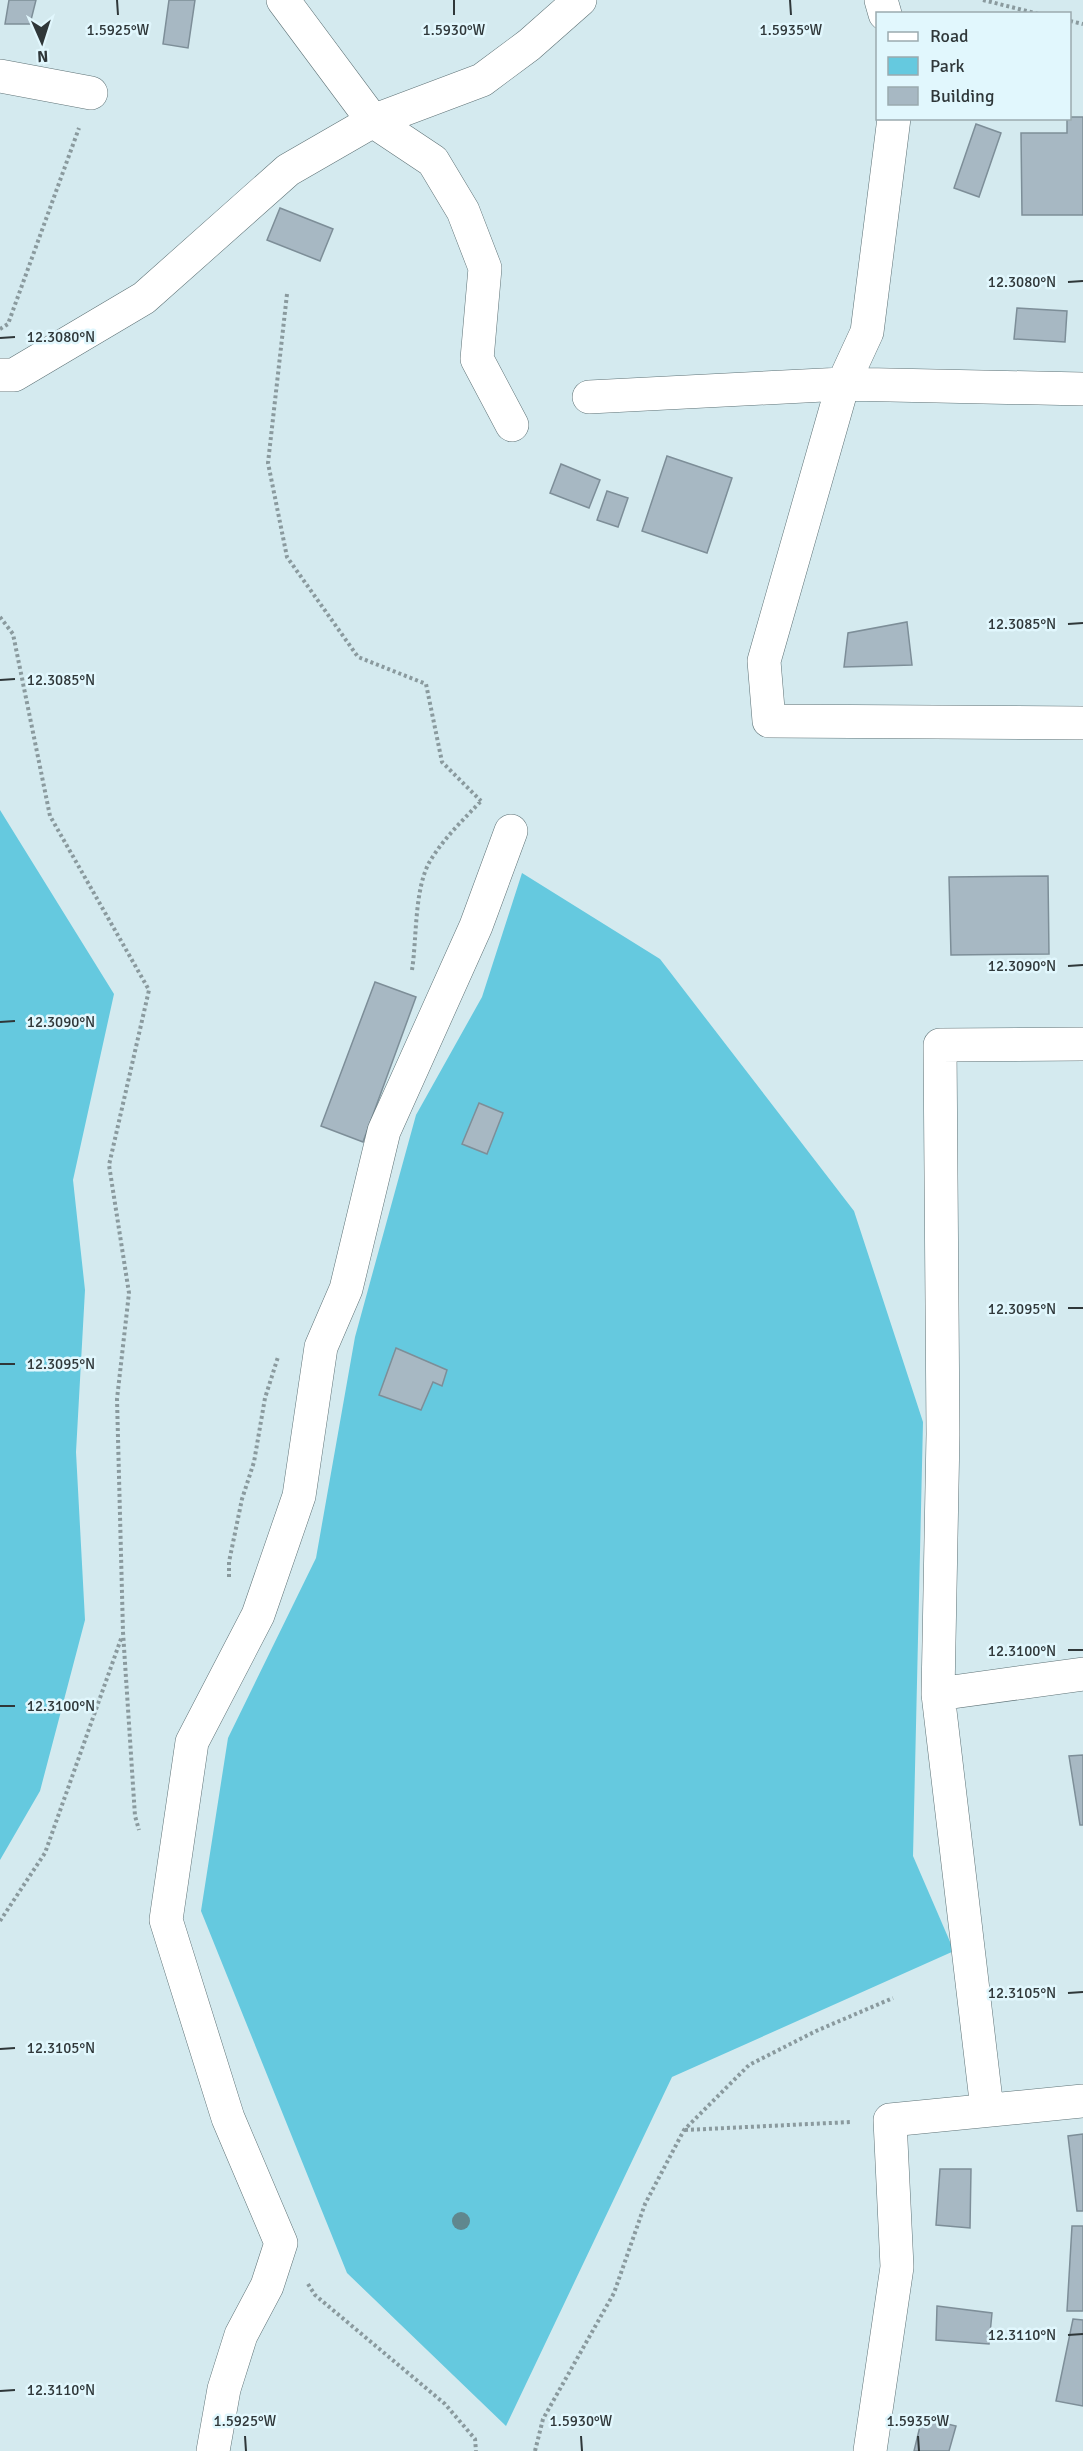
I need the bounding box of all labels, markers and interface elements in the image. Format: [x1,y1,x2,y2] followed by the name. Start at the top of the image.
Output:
[12,12,72,72] north arrow
[876,12,1071,120] legend
[87,21,150,39] text: 1.5925°W
[423,21,486,39] text: 1.5930°W
[760,21,823,39] text: 1.5935°W
[930,25,969,47] text: Road
[37,46,49,66] text: N
[930,55,965,77] text: Park
[930,85,994,107] text: Building
[988,273,1056,291] text: 12.3080°N
[27,328,95,346] text: 12.3080°N
[988,615,1056,633] text: 12.3085°N
[27,671,95,689] text: 12.3085°N
[988,957,1056,975] text: 12.3090°N
[27,1013,95,1031] text: 12.3090°N
[988,1300,1056,1318] text: 12.3095°N
[27,1355,95,1373] text: 12.3095°N
[988,1642,1056,1660] text: 12.3100°N
[27,1697,95,1715] text: 12.3100°N
[988,1984,1056,2002] text: 12.3105°N
[27,2039,95,2057] text: 12.3105°N
[988,2326,1056,2344] text: 12.3110°N
[27,2381,95,2399] text: 12.3110°N
[214,2412,277,2430] text: 1.5925°W
[550,2412,613,2430] text: 1.5930°W
[887,2412,950,2430] text: 1.5935°W

